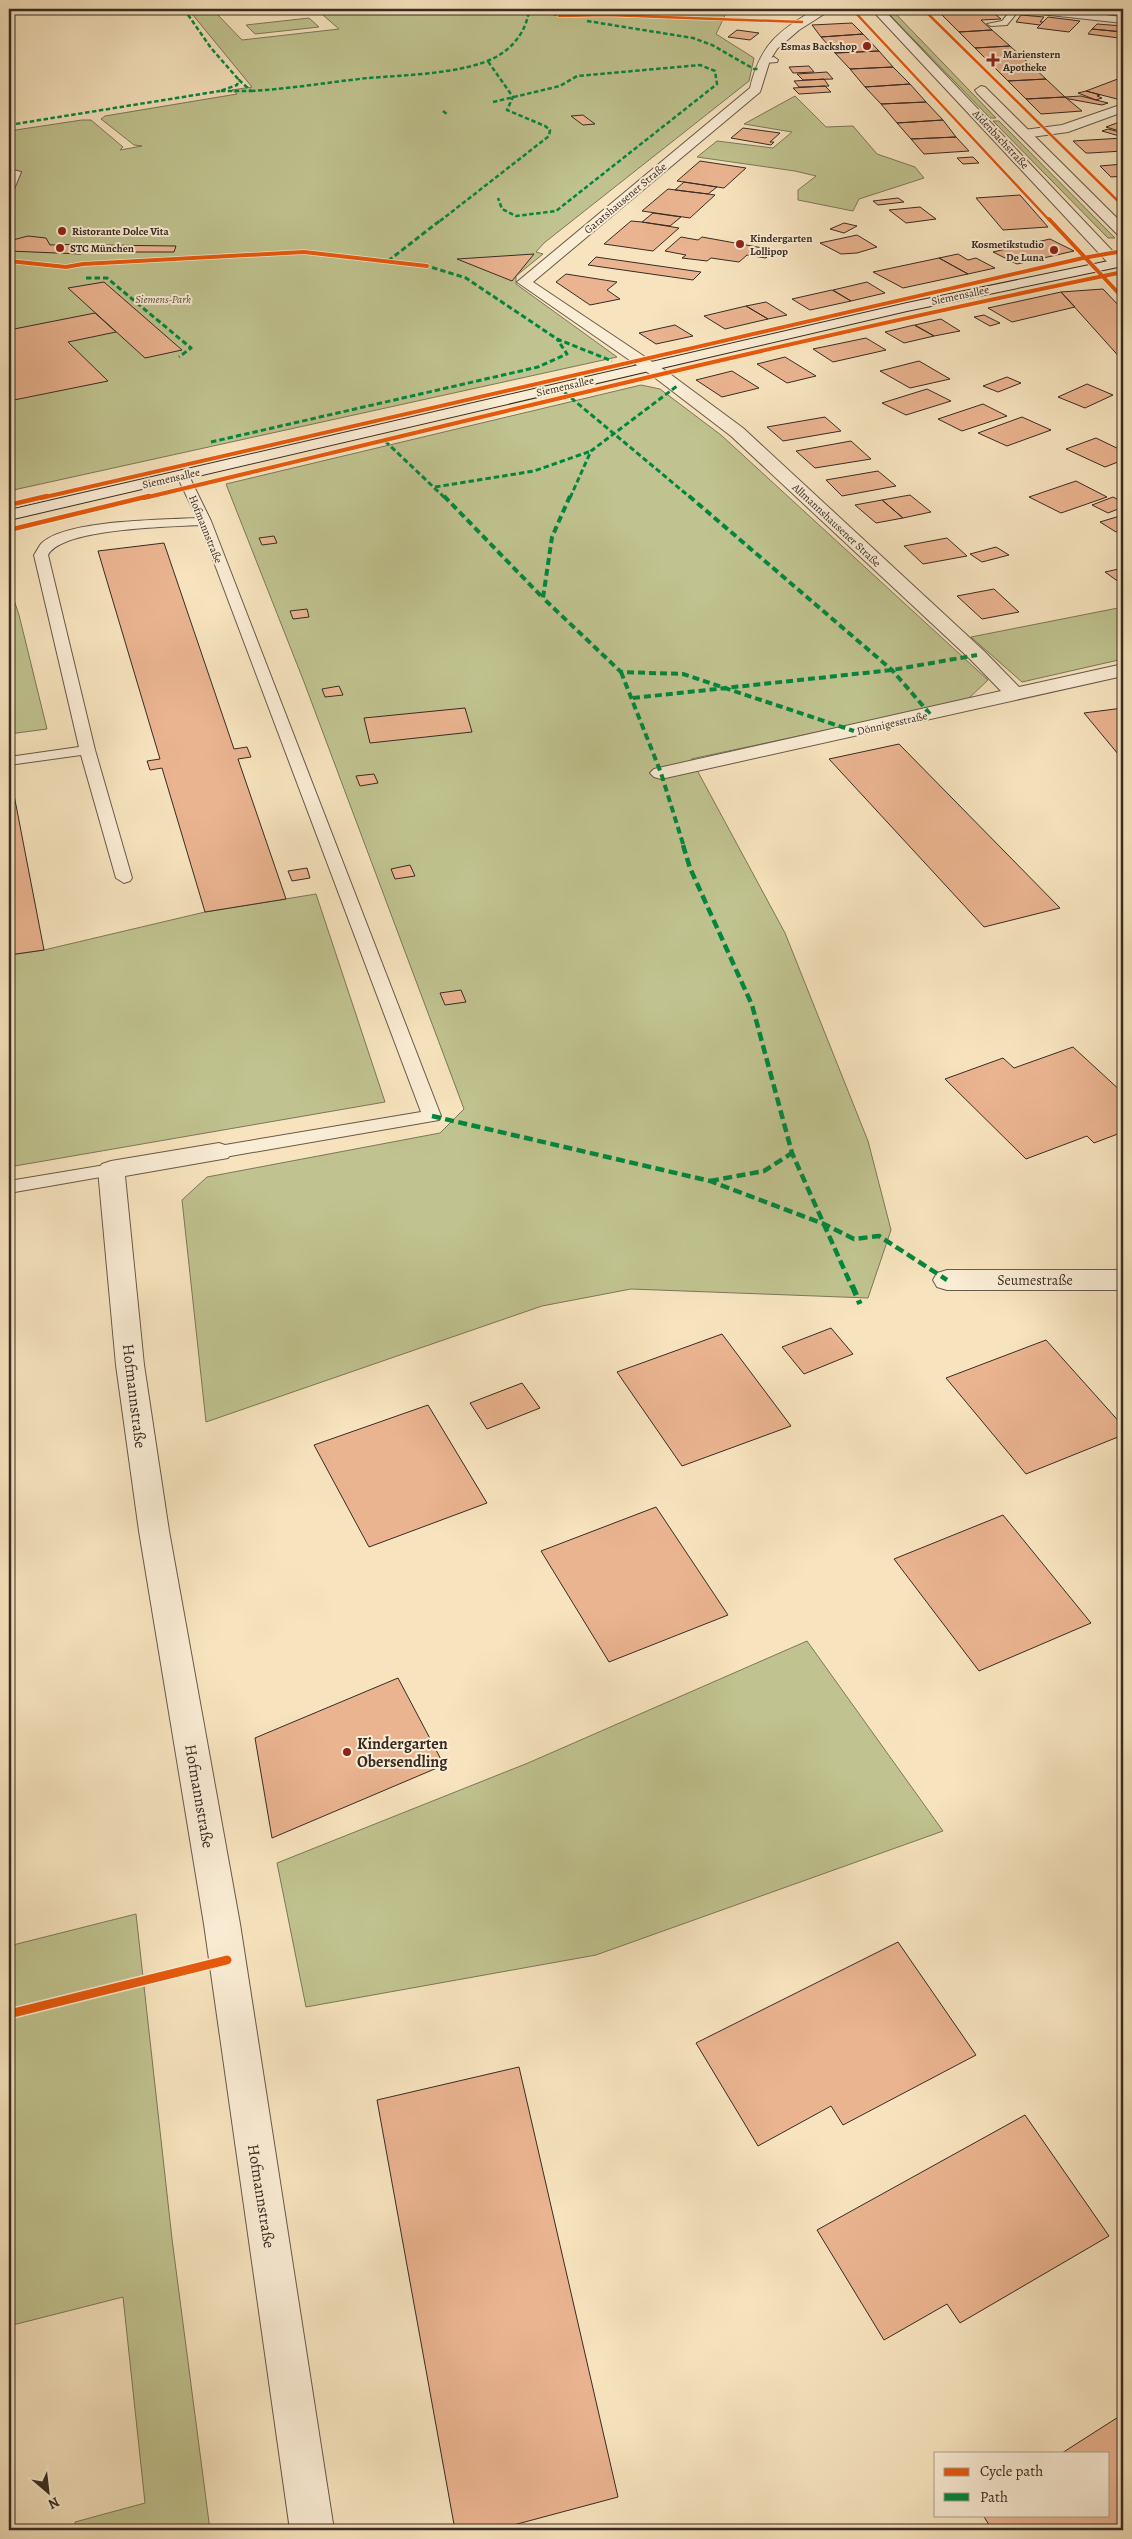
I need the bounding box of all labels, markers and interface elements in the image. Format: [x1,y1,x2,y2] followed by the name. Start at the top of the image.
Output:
[780,39,857,54] place label: Esmas Backshop
[861,40,873,52] marker: Esmas Backshop
[1002,47,1060,75] place label: Marienstern Apotheke
[987,54,999,66] marker: Marienstern Apotheke
[969,106,1032,172] street label: Aidenbachstraße
[581,159,670,237] street label: Garatshausener Straße
[72,224,169,239] place label: Ristorante Dolce Vita
[56,225,68,237] marker: Ristorante Dolce Vita
[750,231,812,259] place label: Kindergarten Lollipop
[971,237,1045,265] place label: Kosmetikstudio De Luna
[734,238,746,250] marker: Kindergarten Lollipop
[70,241,134,256] place label: STC München
[54,242,66,254] marker: STC München
[1048,244,1060,256] marker: Kosmetikstudio De Luna
[930,282,990,309] street label: Siemensallee
[135,292,191,307] park label: Siemens-Park
[535,373,595,400] street label: Siemensallee
[141,465,201,492] street label: Siemensallee
[788,480,884,570] street label: Allmannshausener Straße
[185,493,226,566] street label: Hofmannstraße
[855,708,929,739] street label: Dönnigesstraße
[997,1271,1073,1290] street label: Seumestraße
[117,1343,151,1450] street label: Hofmannstraße
[357,1733,448,1773] place label: Kindergarten Obersendling
[179,1743,219,1850] street label: Hofmannstraße
[341,1746,353,1758] marker: Kindergarten Obersendling
[242,2143,280,2250] street label: Hofmannstraße
[934,2452,1110,2516] legend
[980,2461,1043,2481] text: Cycle path
[22,2466,72,2516] north arrow
[980,2487,1008,2507] text: Path
[45,2492,63,2514] text: N

